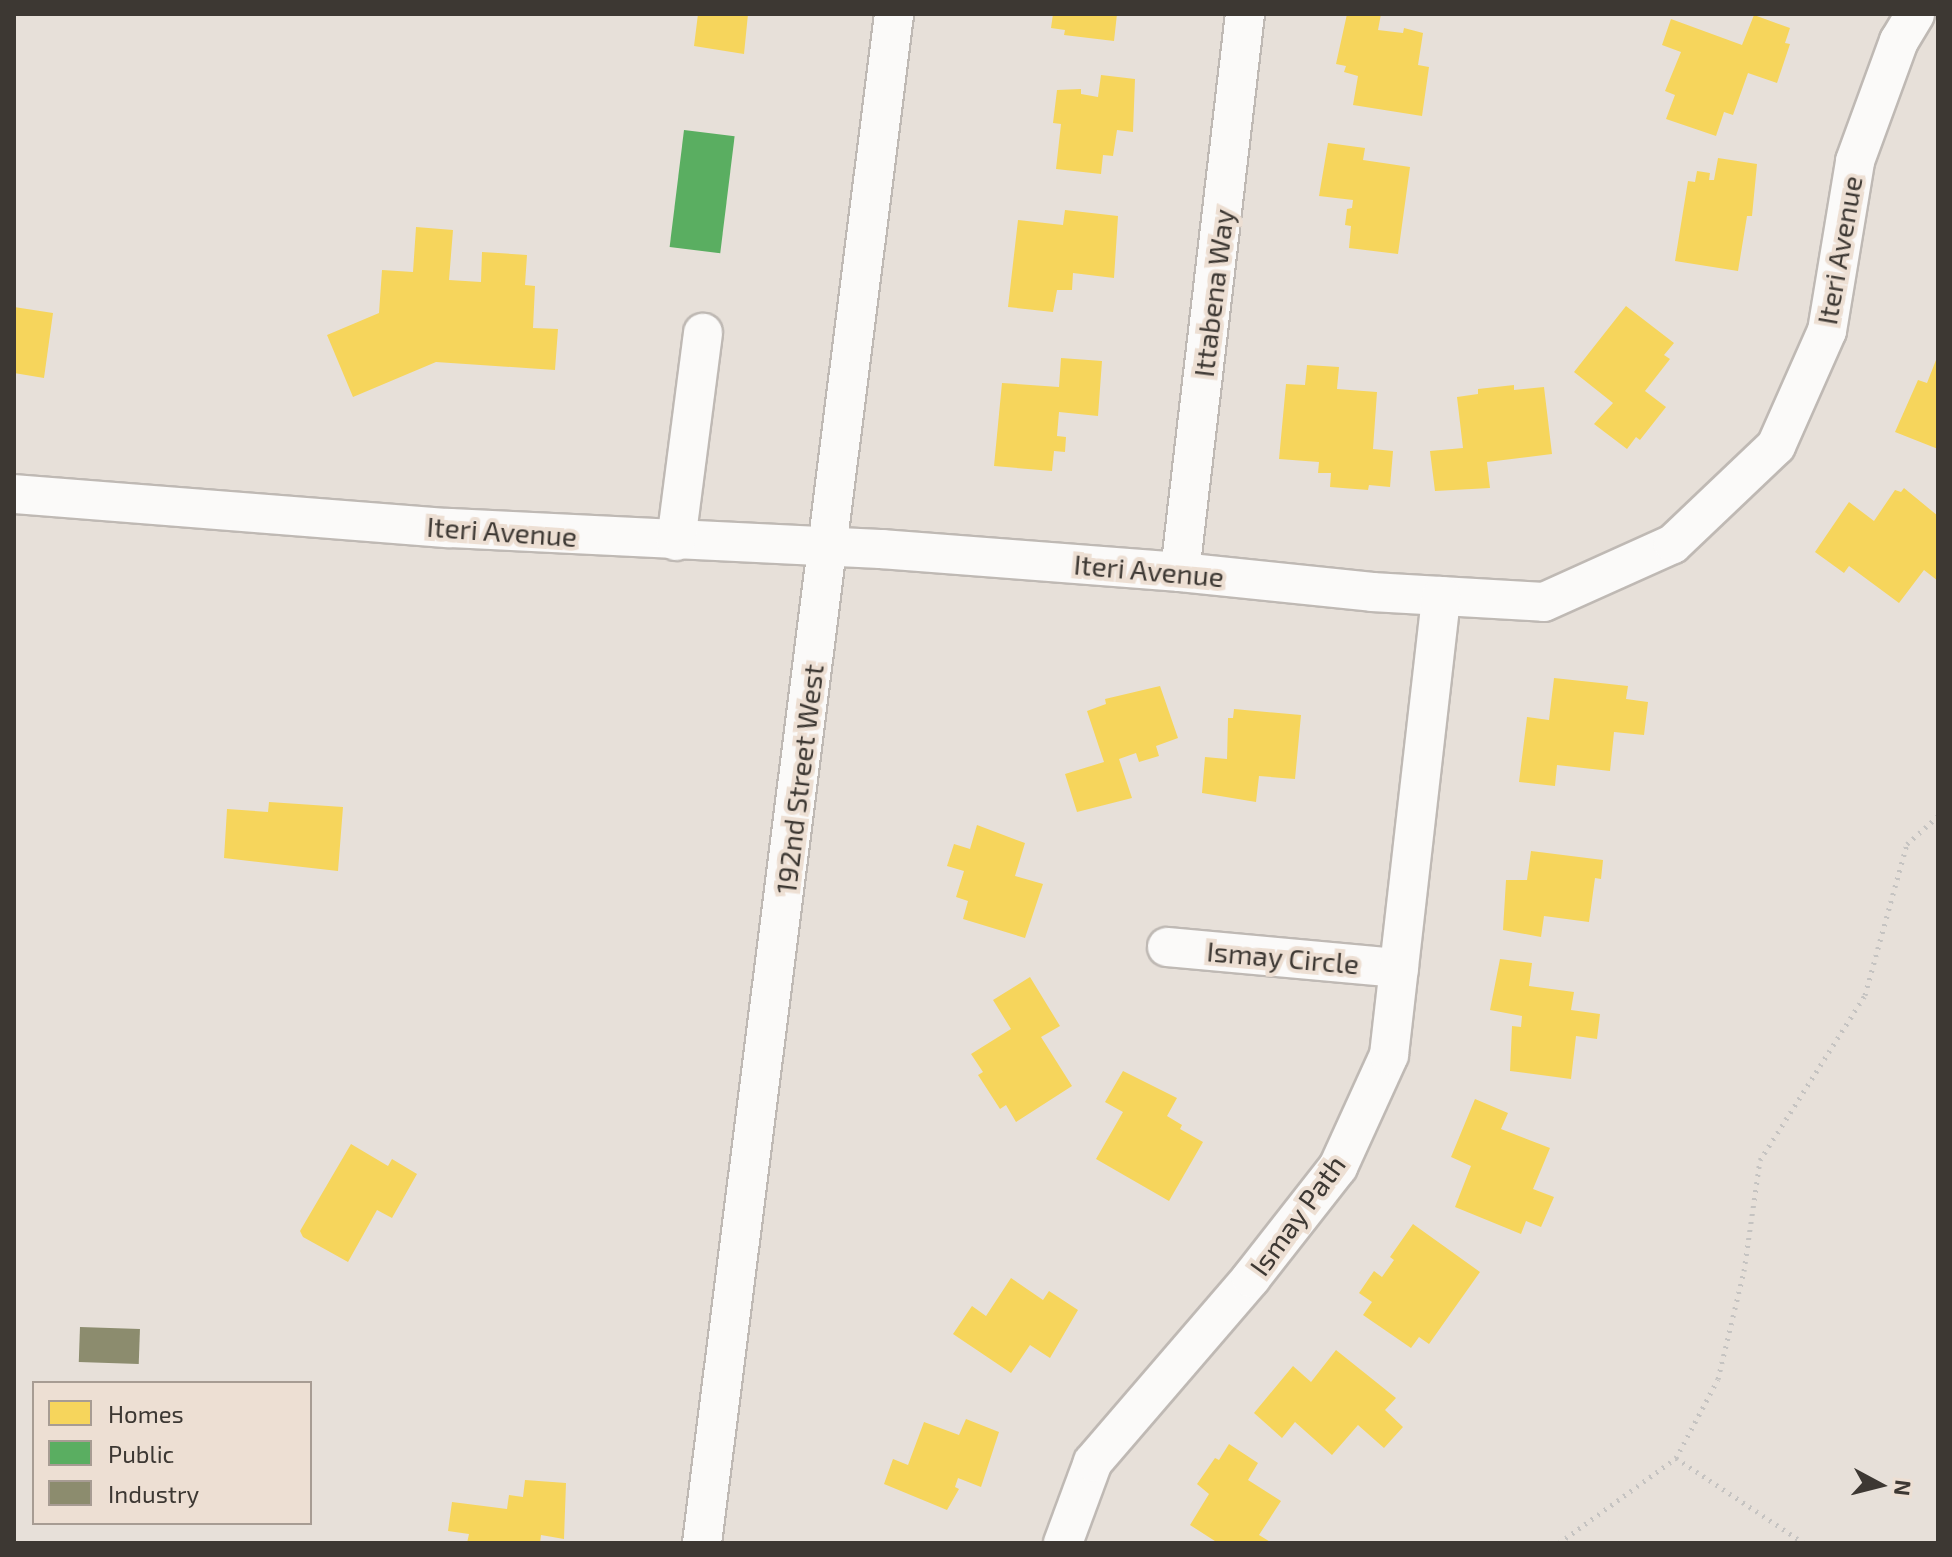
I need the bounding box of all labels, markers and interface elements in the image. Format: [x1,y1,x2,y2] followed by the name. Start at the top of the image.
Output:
[1809,173,1869,327] street label: Iteri Avenue
[1186,207,1240,379] street label: Ittabena Way
[425,509,579,553] street label: Iteri Avenue
[1072,547,1226,593] street label: Iteri Avenue
[768,662,830,896] street label: 192nd Street West
[1205,934,1361,980] street label: Ismay Circle
[1242,1148,1352,1282] street label: Ismay Path
[32,1381,312,1525] legend
[108,1399,184,1428] text: Homes
[108,1439,174,1468] text: Public
[1840,1445,1920,1525] north arrow
[1890,1478,1918,1497] text: N
[108,1479,199,1508] text: Industry

